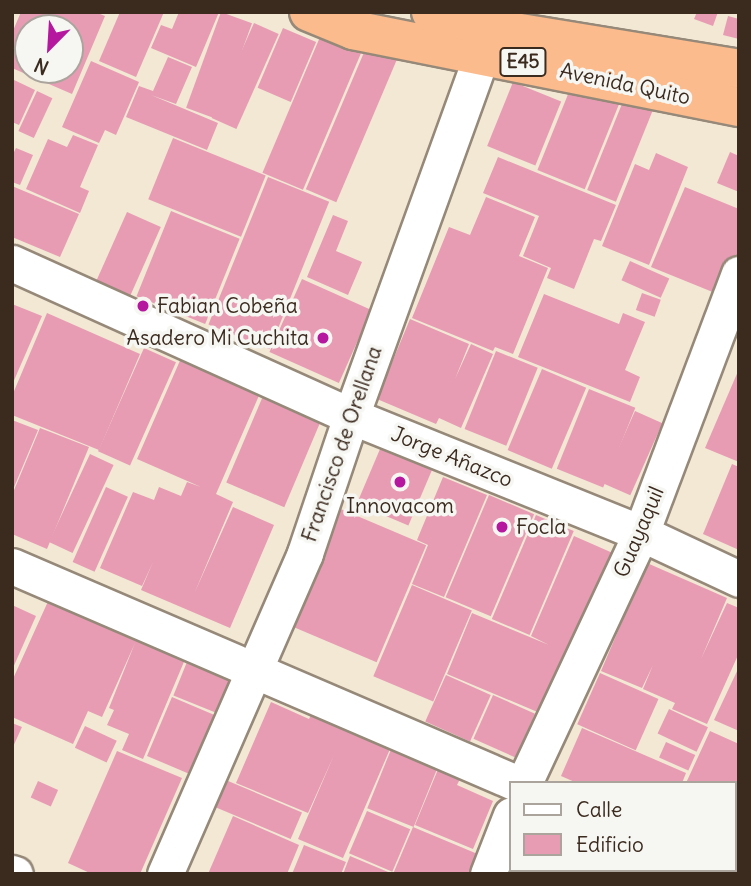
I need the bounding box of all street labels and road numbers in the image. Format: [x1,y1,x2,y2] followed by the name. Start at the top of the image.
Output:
[498,46,548,78] road number: E45
[557,58,693,110] street label: Avenida Quito
[297,343,387,545] street label: Francisco de Orellana
[388,421,516,493] street label: Jorge Añazco
[609,483,669,581] street label: Guayaquil

